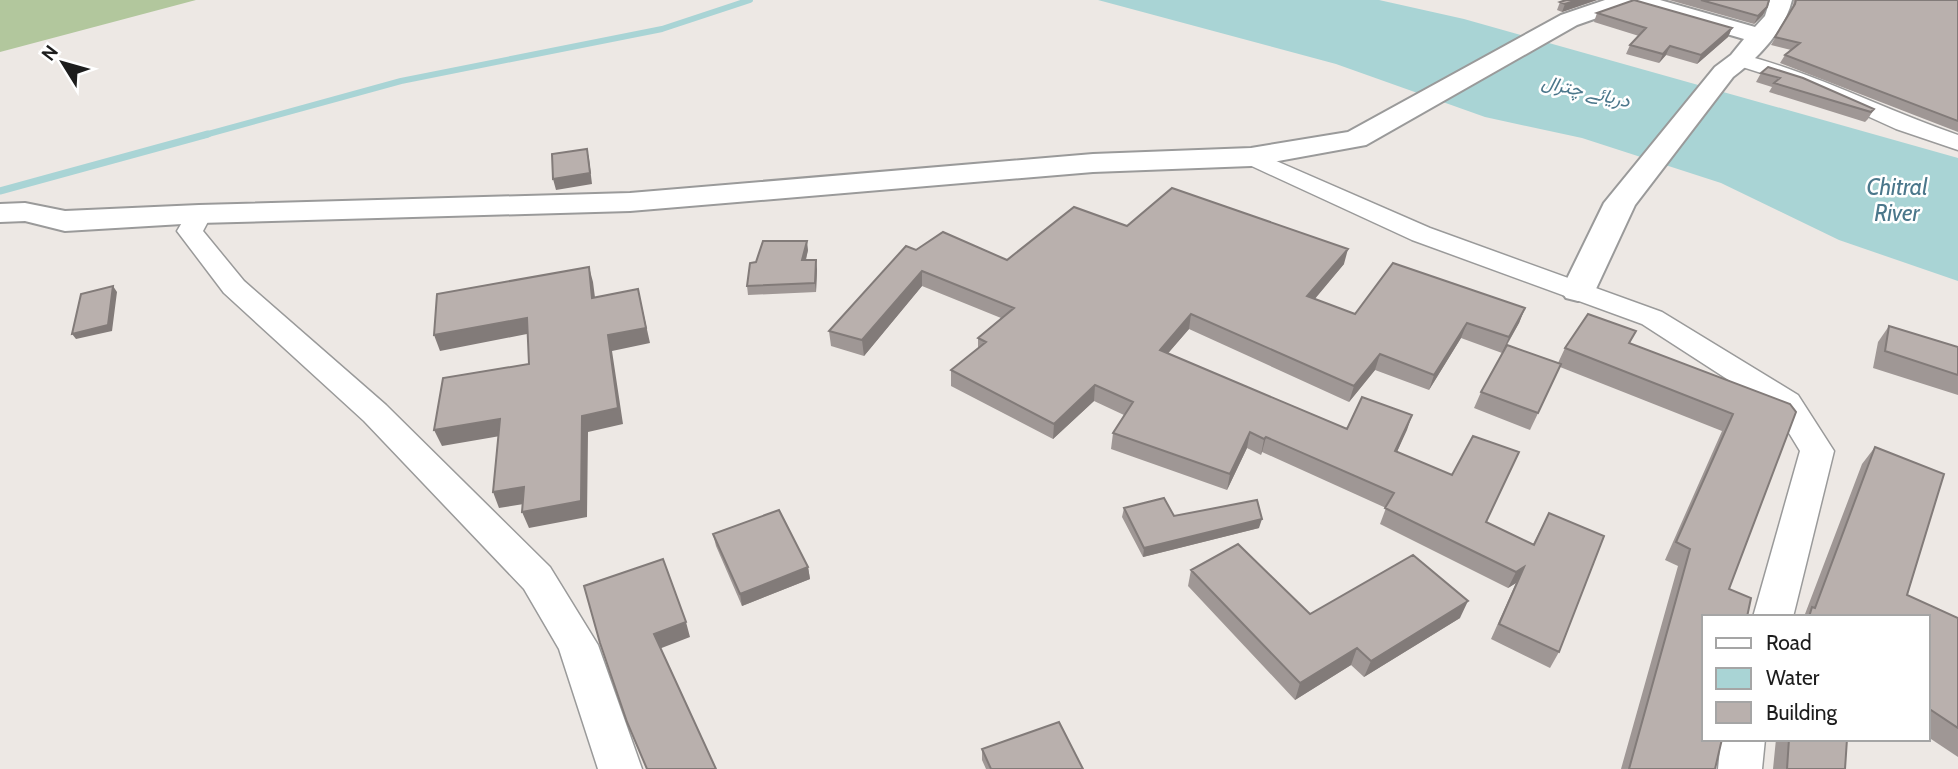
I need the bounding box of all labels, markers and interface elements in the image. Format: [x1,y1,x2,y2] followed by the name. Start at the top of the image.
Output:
[28,28,98,98] north arrow
[37,41,63,65] text: N
[1539,70,1633,114] water label: دریائے چترال
[1866,173,1928,227] water label: Chitral River
[1702,615,1930,741] legend
[1766,630,1812,655] text: Road
[1766,665,1820,690] text: Water
[1766,700,1838,725] text: Building

